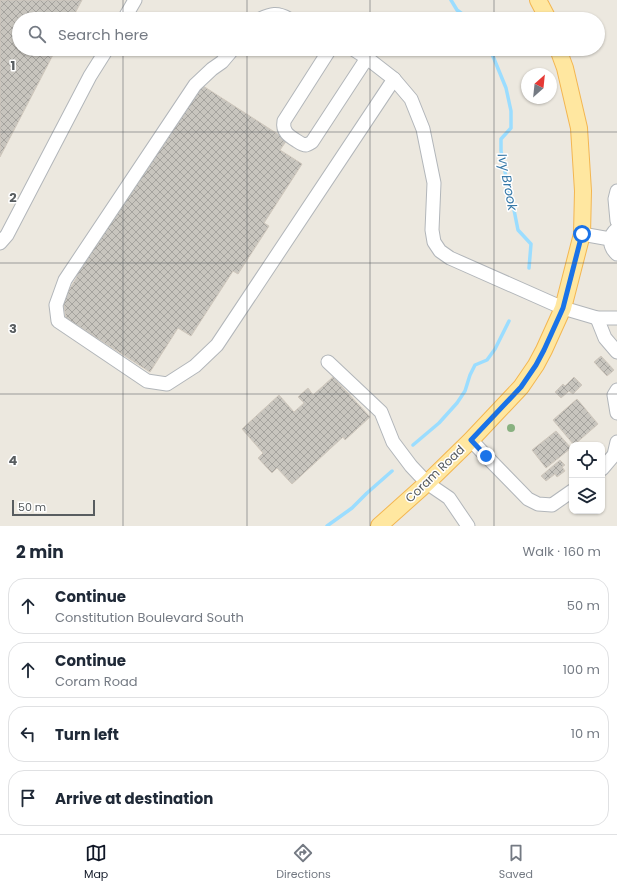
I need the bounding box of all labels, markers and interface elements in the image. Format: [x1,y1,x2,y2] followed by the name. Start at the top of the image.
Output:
[12,12,605,56] search box
[26,23,48,45] icon: search
[58,24,148,45] text: Search here
[11,56,15,75] text: 1
[521,68,557,104] north arrow
[493,152,523,214] water label: Ivy Brook
[9,188,17,207] text: 2
[573,225,591,243] route start
[9,319,17,338] text: 3
[401,441,468,506] street label: Coram Road
[569,442,605,514] map controls
[569,442,605,478] button: locate
[477,447,495,465] route end
[9,451,18,470] text: 4
[569,478,605,514] button: layers
[12,498,95,517] scale bar
[18,499,46,515] text: 50 m
[16,540,64,564] text: 2 min
[522,542,601,561] text: Walk · 160 m
[55,586,126,607] text: Continue
[17,595,39,617] icon: ahead
[567,596,600,615] text: 50 m
[55,608,244,627] text: Constitution Boulevard South
[55,650,126,671] text: Continue
[17,659,39,681] icon: ahead
[563,660,600,679] text: 100 m
[55,672,138,691] text: Coram Road
[17,723,39,745] icon: left
[55,724,119,745] text: Turn left
[571,724,600,743] text: 10 m
[17,787,39,809] icon: arrive
[55,788,213,809] text: Arrive at destination
[84,842,108,883] tab: Map
[276,842,331,883] tab: Directions
[499,842,533,883] tab: Saved

